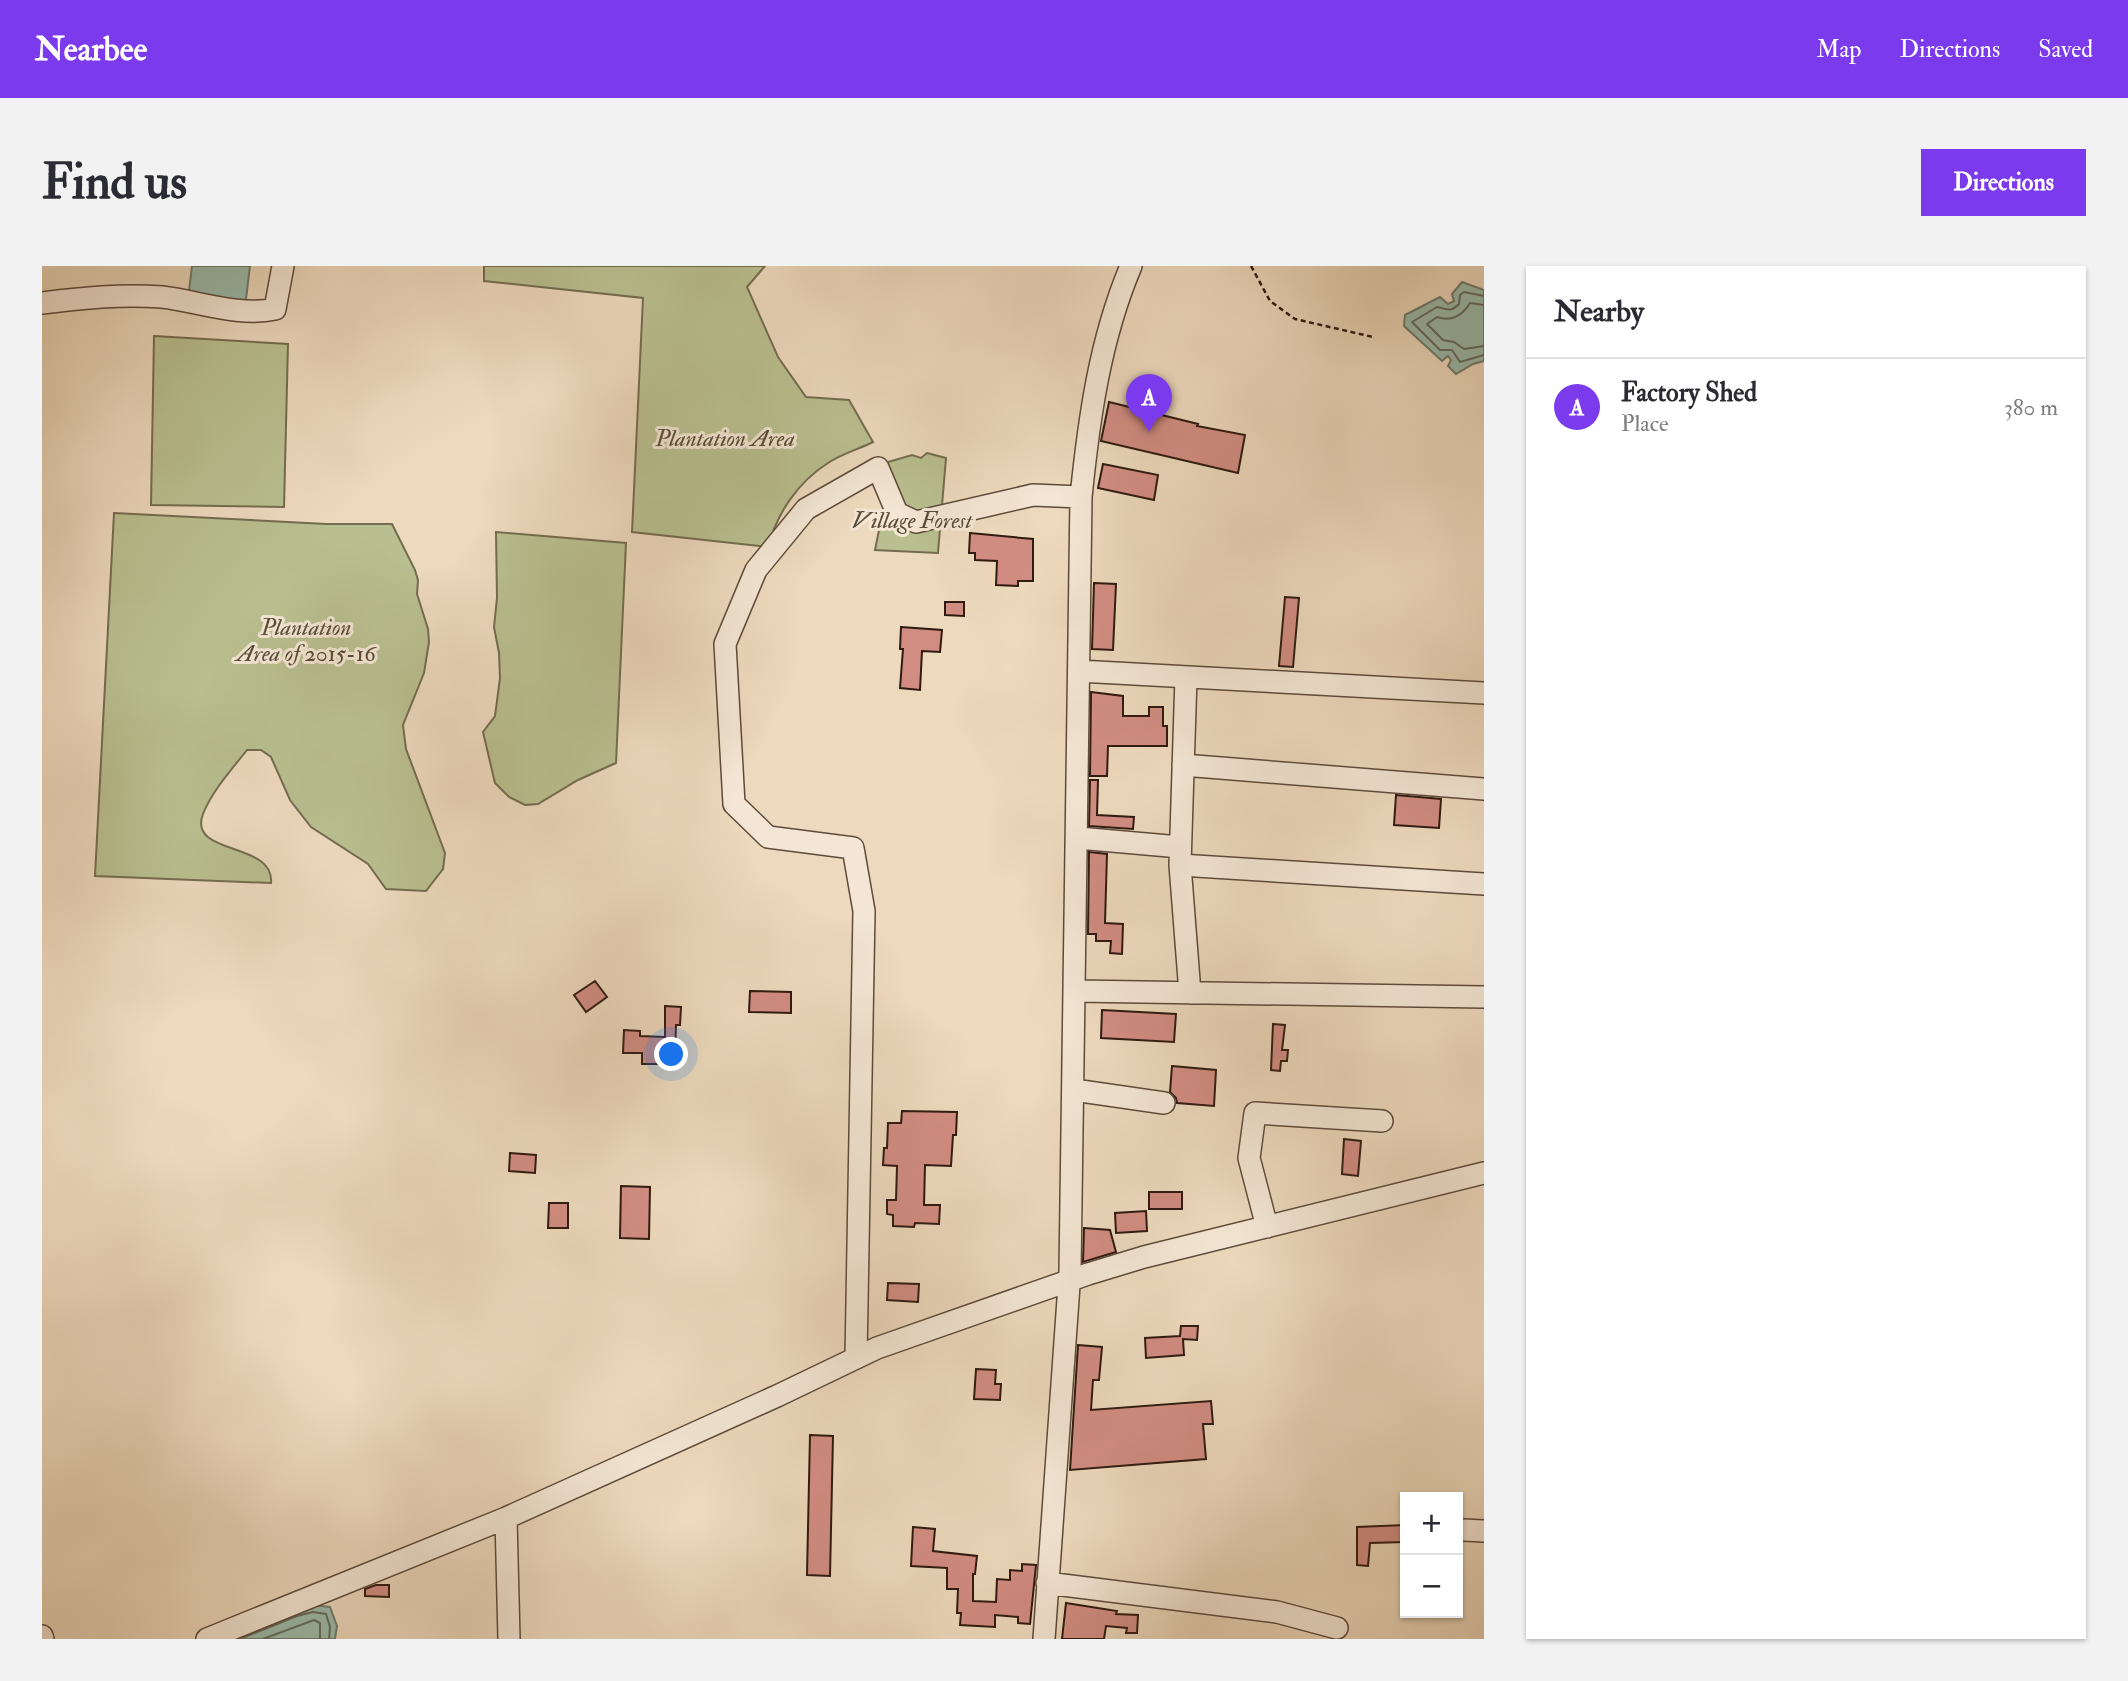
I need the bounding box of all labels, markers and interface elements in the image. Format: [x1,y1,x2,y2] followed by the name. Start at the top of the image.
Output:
[35,29,147,70] text: Nearbee
[1816,34,1861,65] text: Map
[1899,34,2000,65] text: Directions
[2038,34,2093,65] text: Saved
[1921,149,2086,216] button: Directions
[42,152,187,213] text: Find us
[1554,293,1644,330] text: Nearby
[1126,374,1172,432] pin: A
[1621,377,1757,409] text: Factory Shed
[1570,393,1584,422] text: A
[2004,393,2058,422] text: 380 m
[1621,409,1669,438] text: Place
[654,424,795,453] park label: Plantation Area
[852,506,973,535] park label: Village Forest
[233,613,377,668] park label: Plantation Area of 2015-16
[654,1037,688,1071] your location
[1400,1492,1463,1618] map controls
[1400,1492,1463,1555] button: +
[1400,1555,1463,1618] button: −

